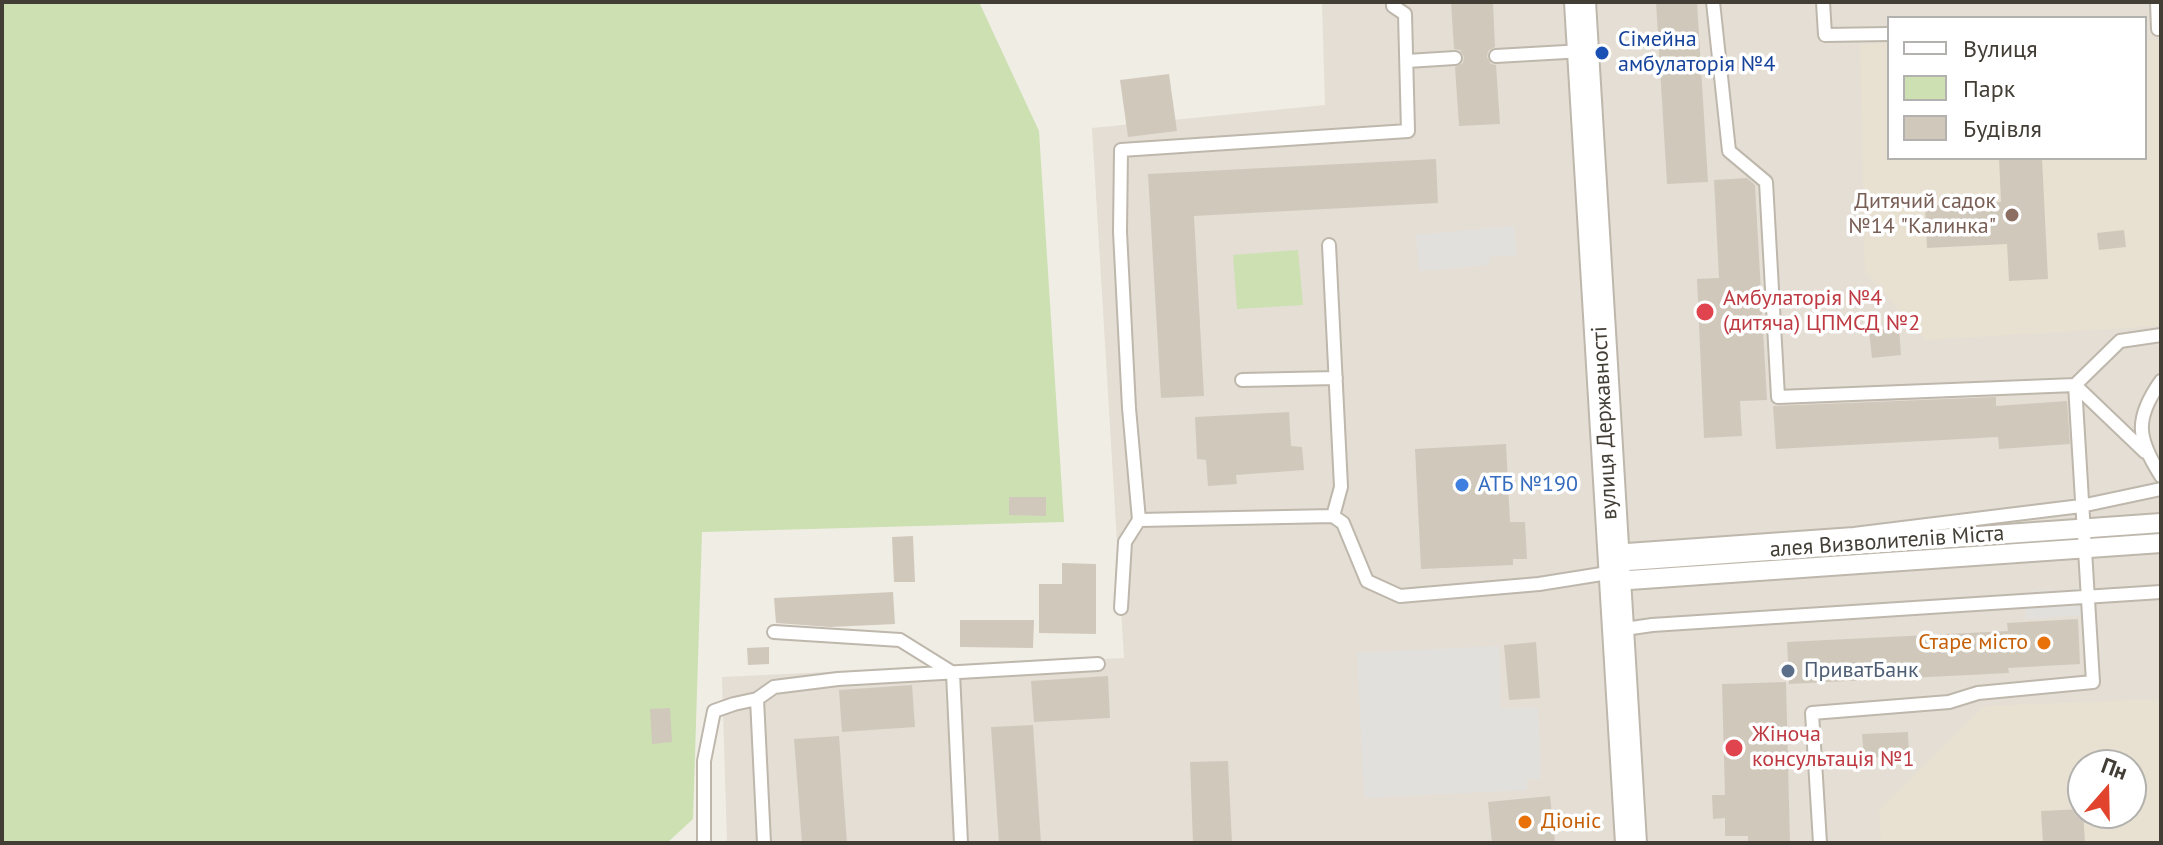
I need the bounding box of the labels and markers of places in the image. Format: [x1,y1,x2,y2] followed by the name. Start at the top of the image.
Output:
[1618,27,1775,78] place label: Сімейна амбулаторія №4
[1593,44,1611,62] marker: Сімейна амбулаторія №4
[1848,189,1996,240] place label: Дитячий садок №14 "Калинка"
[2003,206,2021,224] marker: Дитячий садок №14 "Калинка"
[1723,286,1920,338] place label: Амбулаторія №4 (дитяча) ЦПМСД №2
[1694,301,1716,323] marker: Амбулаторія №4 (дитяча) ЦПМСД №2
[1478,472,1578,498] place label: АТБ №190
[1453,476,1471,494] marker: АТБ №190
[1918,630,2028,656] place label: Старе місто
[2035,634,2053,652] marker: Старе місто
[1804,658,1918,684] place label: ПриватБанк
[1779,662,1797,680] marker: ПриватБанк
[1752,722,1914,774] place label: Жіноча консультація №1
[1723,737,1745,759] marker: Жіноча консультація №1
[1541,809,1601,835] place label: Діоніс
[1516,813,1534,831] marker: Діоніс

